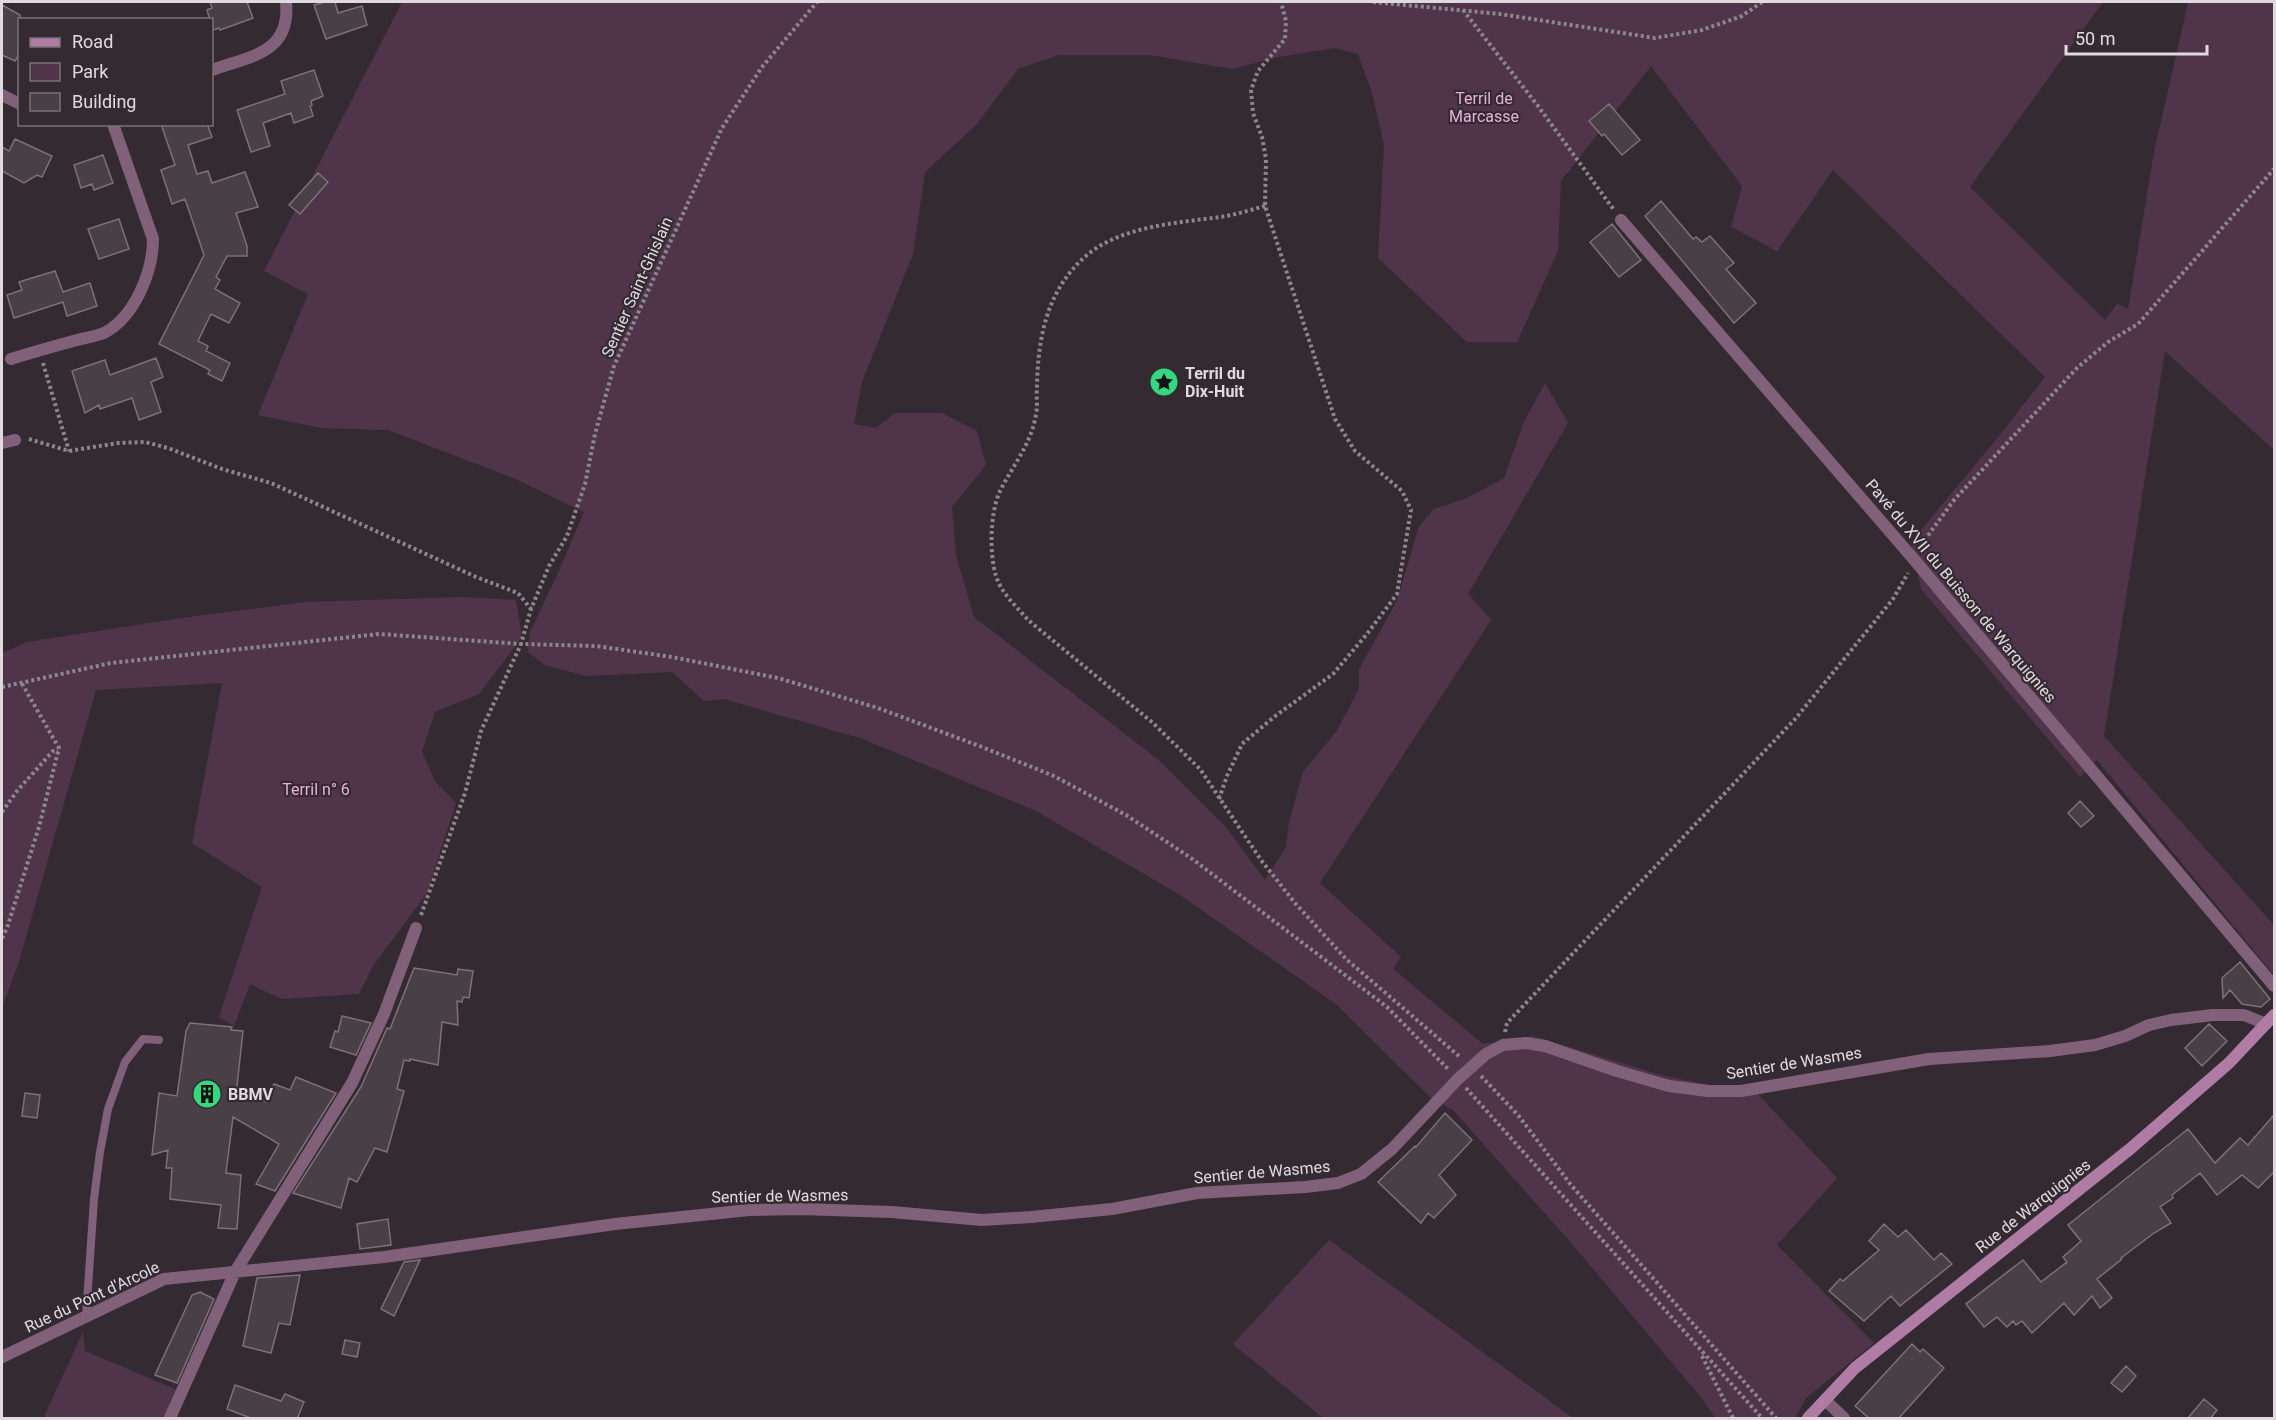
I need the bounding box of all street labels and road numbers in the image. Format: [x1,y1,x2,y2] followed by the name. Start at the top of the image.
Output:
[597,214,677,360] street label: Sentier Saint-Ghislain
[1862,475,2060,707] street label: Pavé du XVII du Buisson de Warquignies
[1725,1043,1863,1083] street label: Sentier de Wasmes
[1972,1155,2094,1257] street label: Rue de Warquignies
[1193,1157,1331,1187] street label: Sentier de Wasmes
[711,1185,849,1207] street label: Sentier de Wasmes
[22,1257,162,1337] street label: Rue du Pont d'Arcole

